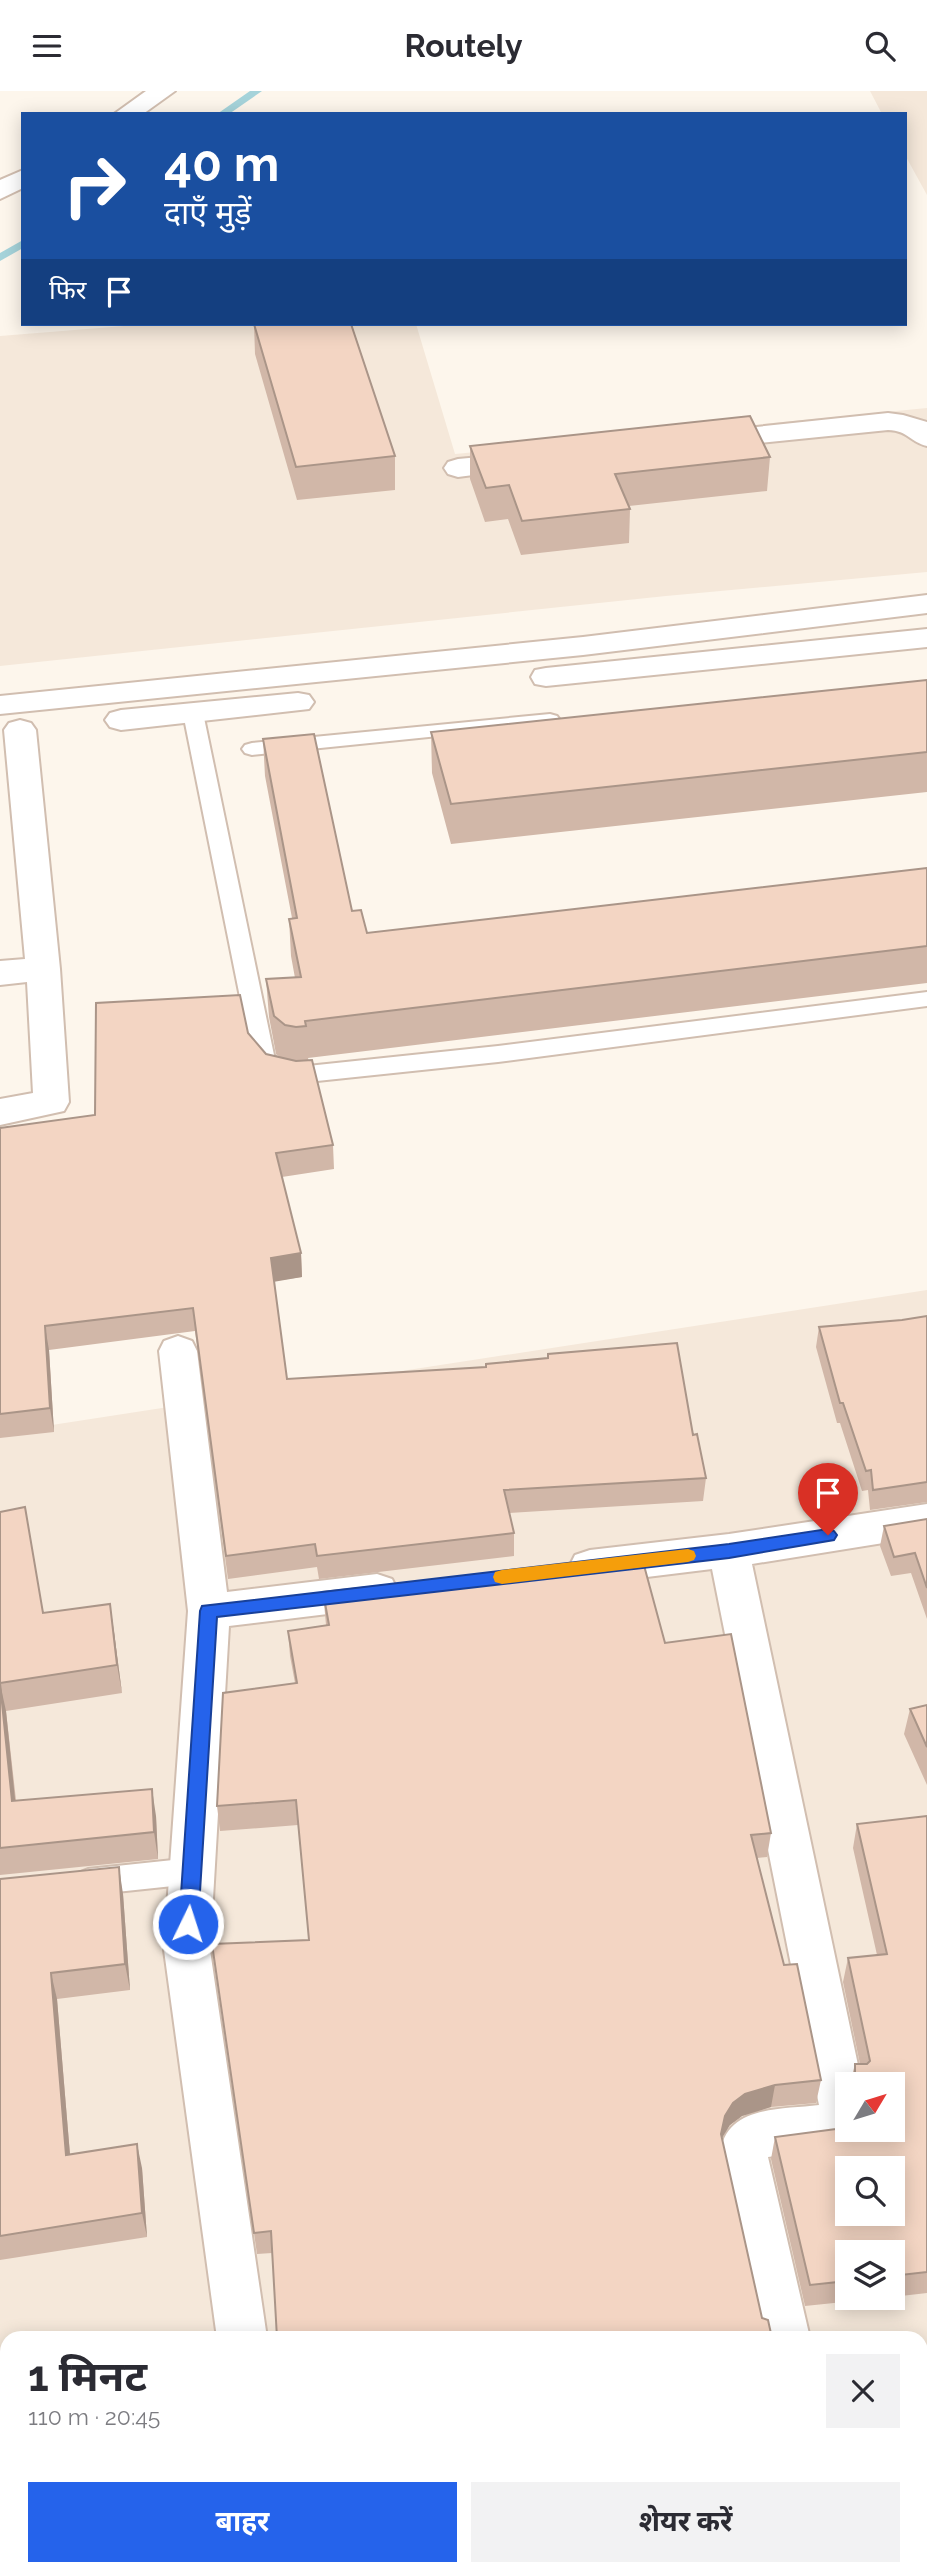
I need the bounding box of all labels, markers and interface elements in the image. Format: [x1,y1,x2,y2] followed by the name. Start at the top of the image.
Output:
[28,27,66,65] icon: menu
[405,27,522,64] text: Routely
[861,27,899,65] icon: search
[164,135,279,192] text: 40 m
[49,140,140,231] icon: right
[164,194,251,231] text: दाएँ मुड़ें
[100,273,138,311] icon: arrive
[49,275,86,305] text: फिर
[798,1463,858,1535] pin
[809,1474,847,1512] icon: arrive
[151,1887,225,1961] position arrow
[835,2072,905,2142] north arrow
[835,2072,905,2310] map controls
[835,2156,905,2226] button: search
[835,2240,905,2310] button: layers
[28,2352,147,2401] text: 1 मिनट
[826,2354,900,2428] button: close
[28,2403,160,2430] text: 110 m · 20:45
[28,2482,457,2562] button: बाहर
[471,2482,900,2562] button: शेयर करें

